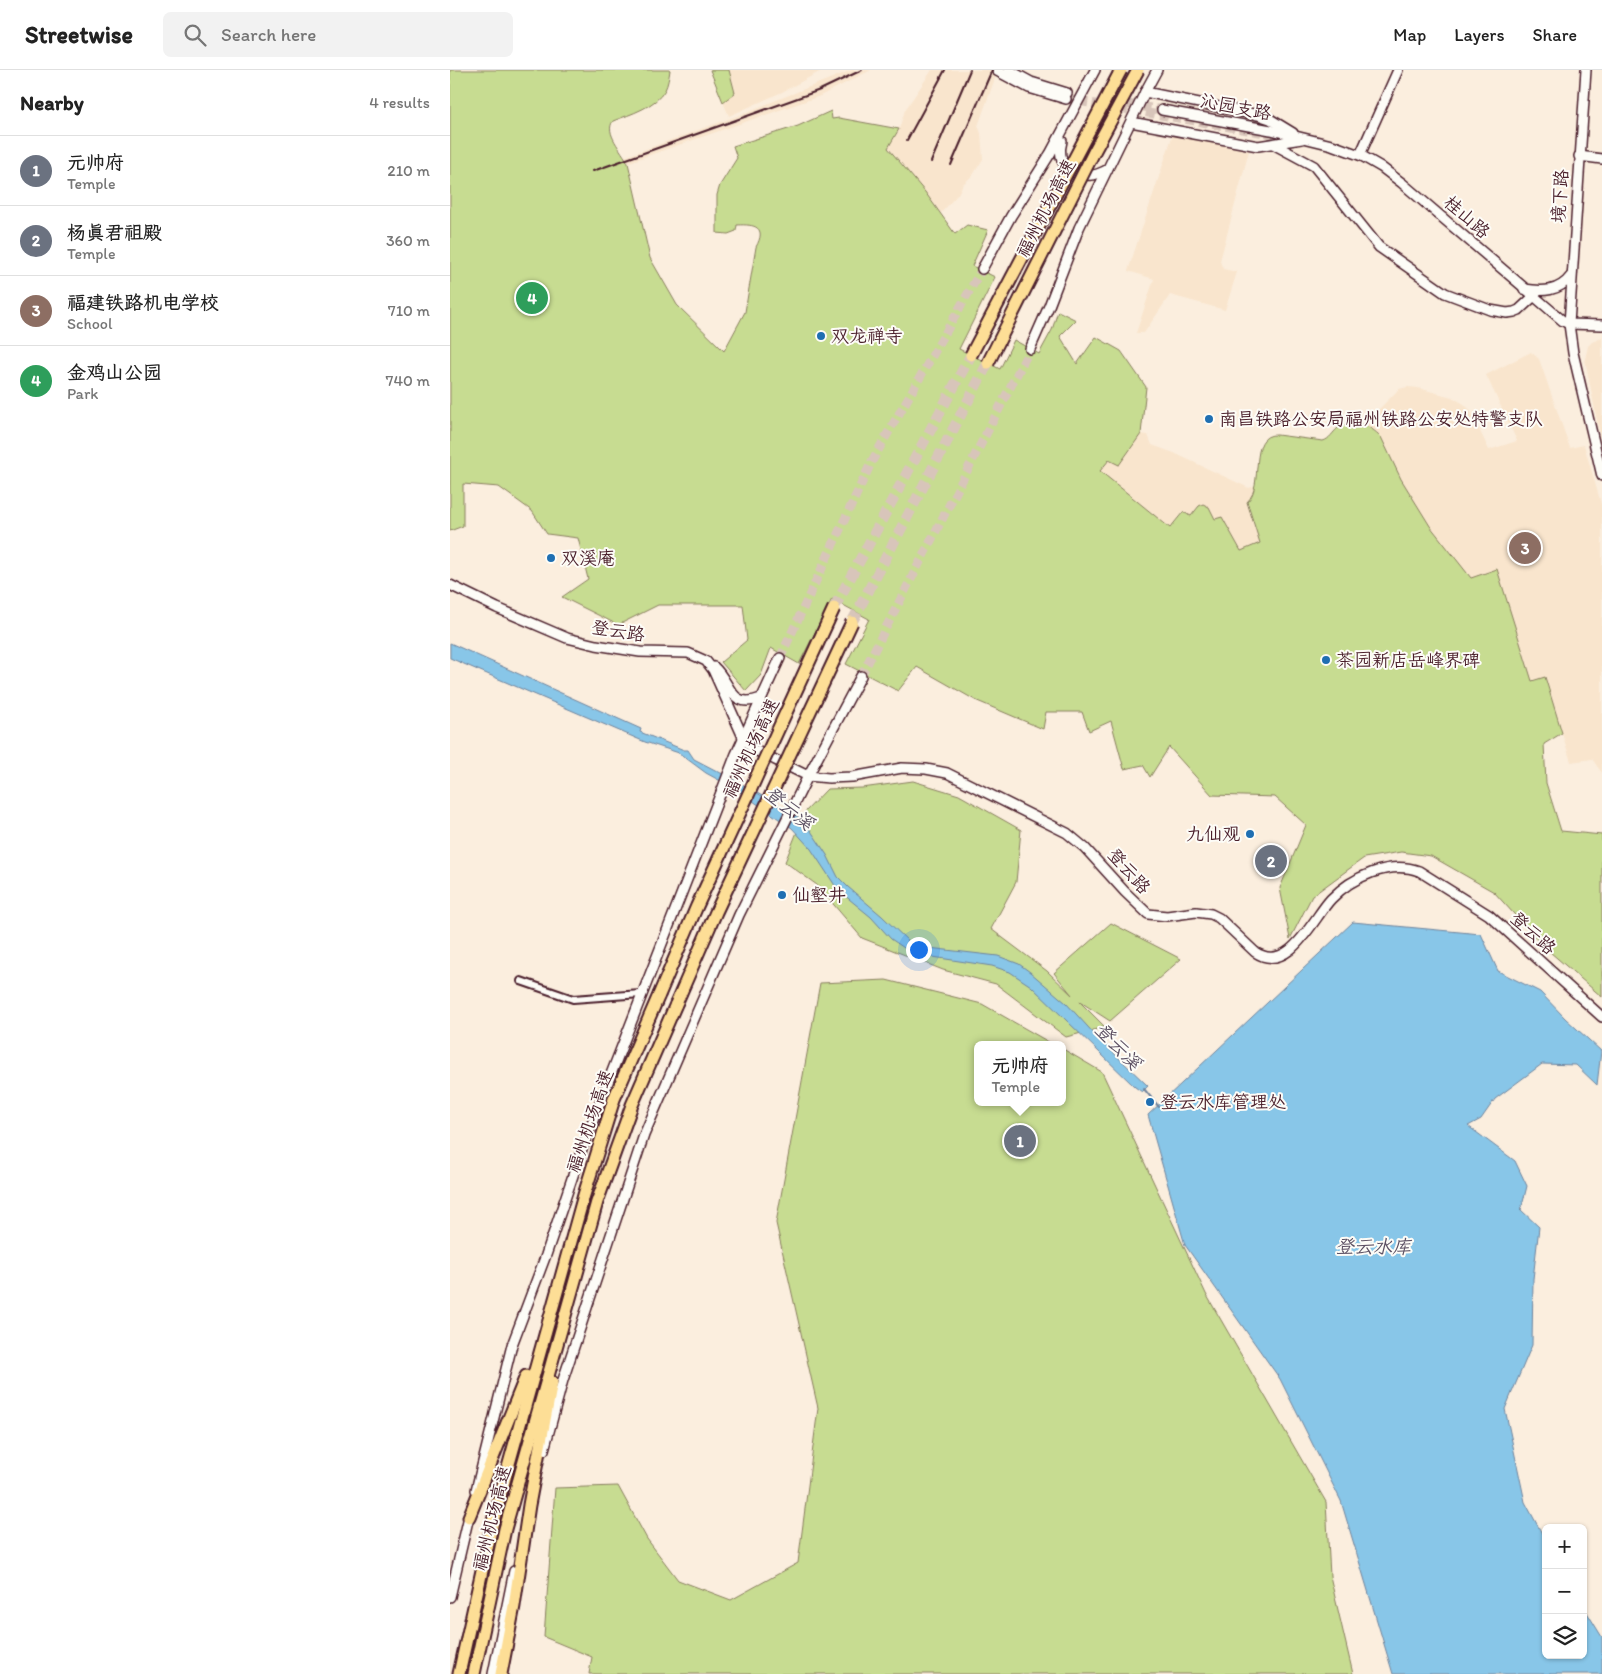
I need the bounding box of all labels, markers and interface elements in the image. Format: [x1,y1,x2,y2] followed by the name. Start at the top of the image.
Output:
[163,12,513,57] search box
[25,20,133,49] text: Streetwise
[181,21,209,49] icon: search
[221,23,316,46] text: Search here
[1393,24,1426,46] text: Map
[1454,24,1504,46] text: Layers
[1532,24,1577,46] text: Share
[1199,89,1273,125] street label: 沁园支路
[20,90,84,115] text: Nearby
[369,93,430,112] text: 4 results
[67,151,124,174] text: 元帅府
[1012,155,1080,261] street label: 福州机场高速
[32,161,40,180] text: 1
[387,161,430,180] text: 210 m
[1547,168,1573,224] street label: 境下路
[67,174,116,193] text: Temple
[1439,191,1495,243] street label: 桂山路
[67,221,162,244] text: 杨真君祖殿
[32,231,40,250] text: 2
[386,231,430,250] text: 360 m
[67,244,116,263] text: Temple
[516,279,548,317] pin: 4
[67,291,219,314] text: 福建铁路机电学校
[32,301,40,320] text: 3
[388,301,430,320] text: 710 m
[67,314,113,333] text: School
[831,325,903,347] place label: 双龙禅寺
[815,330,827,342] marker: 双龙禅寺
[67,361,162,384] text: 金鸡山公园
[31,371,41,390] text: 4
[386,371,430,390] text: 740 m
[67,384,98,403] text: Park
[1219,408,1543,430] place label: 南昌铁路公安局福州铁路公安处特警支队
[1203,413,1215,425] marker: 南昌铁路公安局福州铁路公安处特警支队
[1509,529,1541,567] pin: 3
[561,547,615,569] place label: 双溪庵
[545,552,557,564] marker: 双溪庵
[590,616,646,646] street label: 登云路
[1336,649,1480,671] place label: 茶园新店岳峰界碑
[1320,654,1332,666] marker: 茶园新店岳峰界碑
[718,694,784,802] street label: 福州机场高速
[760,781,819,835] water label: 登云溪
[1186,823,1240,845] place label: 九仙观
[1244,828,1256,840] marker: 九仙观
[1255,842,1287,880] pin: 2
[1103,844,1155,898] street label: 登云路
[792,884,846,906] place label: 仙壑井
[776,889,788,901] marker: 仙壑井
[1506,907,1560,959] street label: 登云路
[906,937,932,963] your location
[1090,1018,1147,1075] water label: 登云溪
[974,1041,1066,1106] popup
[991,1054,1049,1077] text: 元帅府
[562,1066,618,1176] street label: 福州机场高速
[991,1077,1040,1096] text: Temple
[1160,1091,1286,1113] place label: 登云水库管理处
[1144,1096,1156,1108] marker: 登云水库管理处
[1004,1122,1036,1160] pin: 1
[1335,1235,1413,1258] water label: 登云水库
[468,1463,516,1573] street label: 福州机场高速
[1542,1524,1587,1659] map controls
[1542,1524,1587,1569] button: +
[1542,1569,1587,1614] button: −
[1542,1614,1587,1659] button: layers

